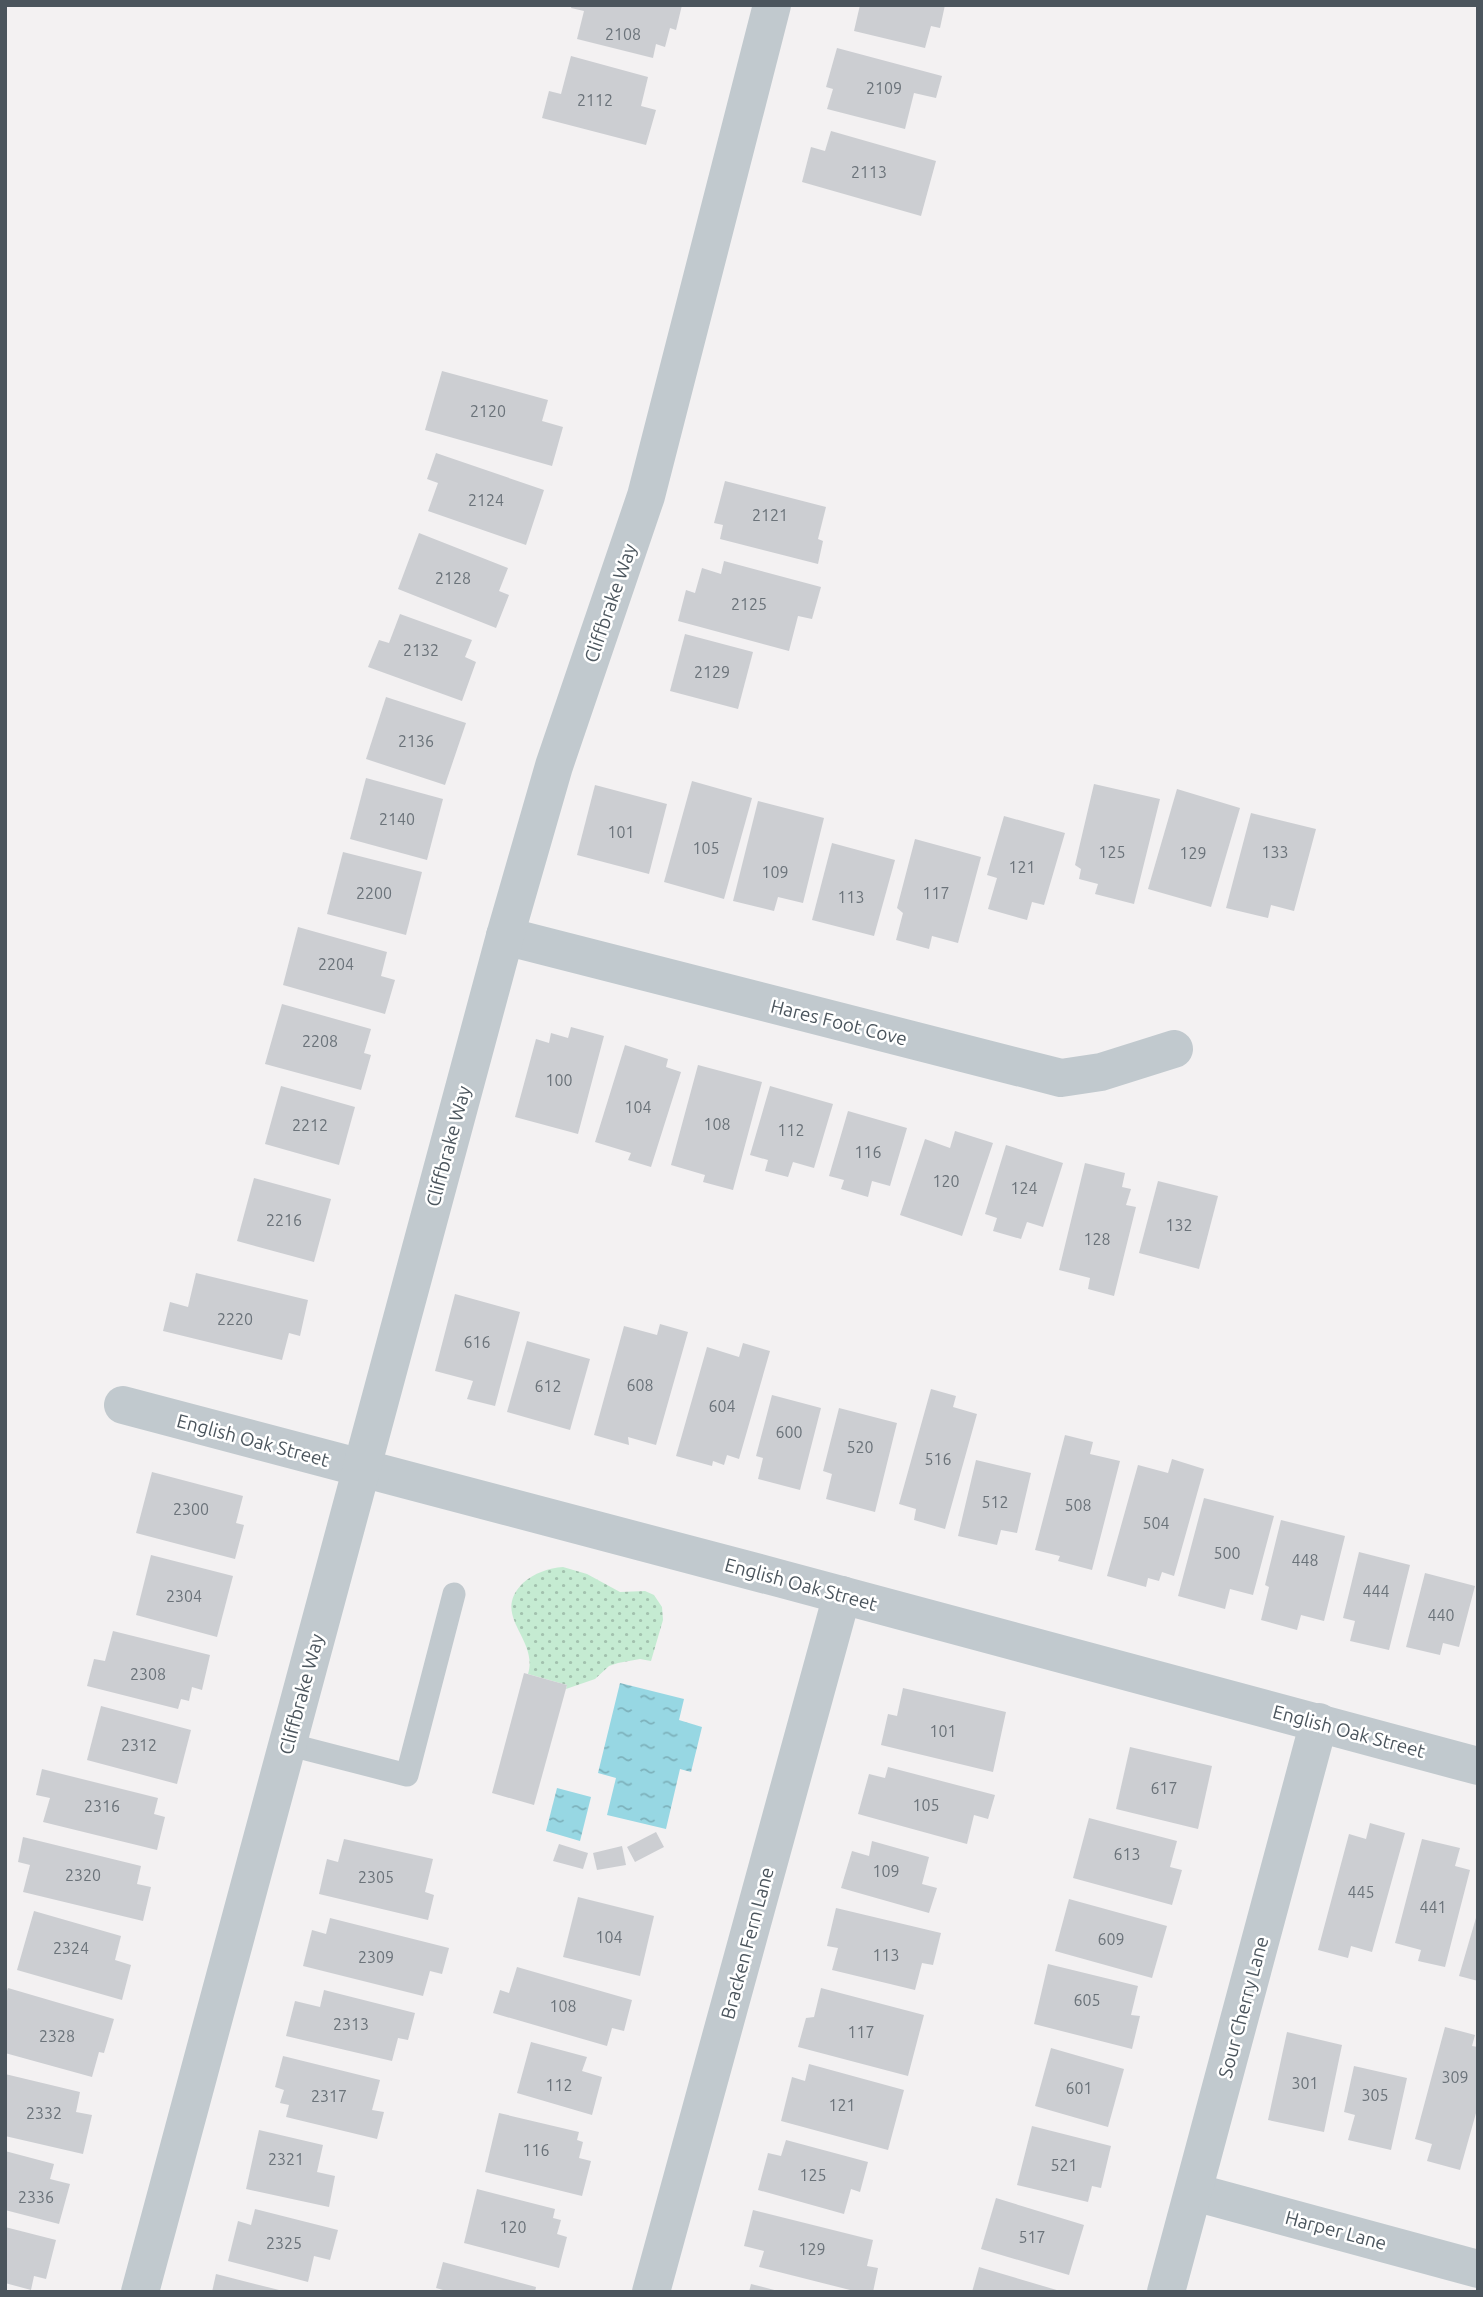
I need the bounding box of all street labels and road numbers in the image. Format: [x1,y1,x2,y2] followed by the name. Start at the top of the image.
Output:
[579,541,641,665] street label: Cliffbrake Way
[769,994,909,1050] street label: Hares Foot Cove
[421,1083,475,1209] street label: Cliffbrake Way
[174,1409,332,1471] street label: English Oak Street
[722,1553,880,1615] street label: English Oak Street
[274,1631,328,1757] street label: Cliffbrake Way
[1270,1700,1428,1762] street label: English Oak Street
[716,1865,778,2021] street label: Bracken Fern Lane
[1214,1934,1272,2080] street label: Sour Cherry Lane
[1283,2206,1389,2254] street label: Harper Lane

